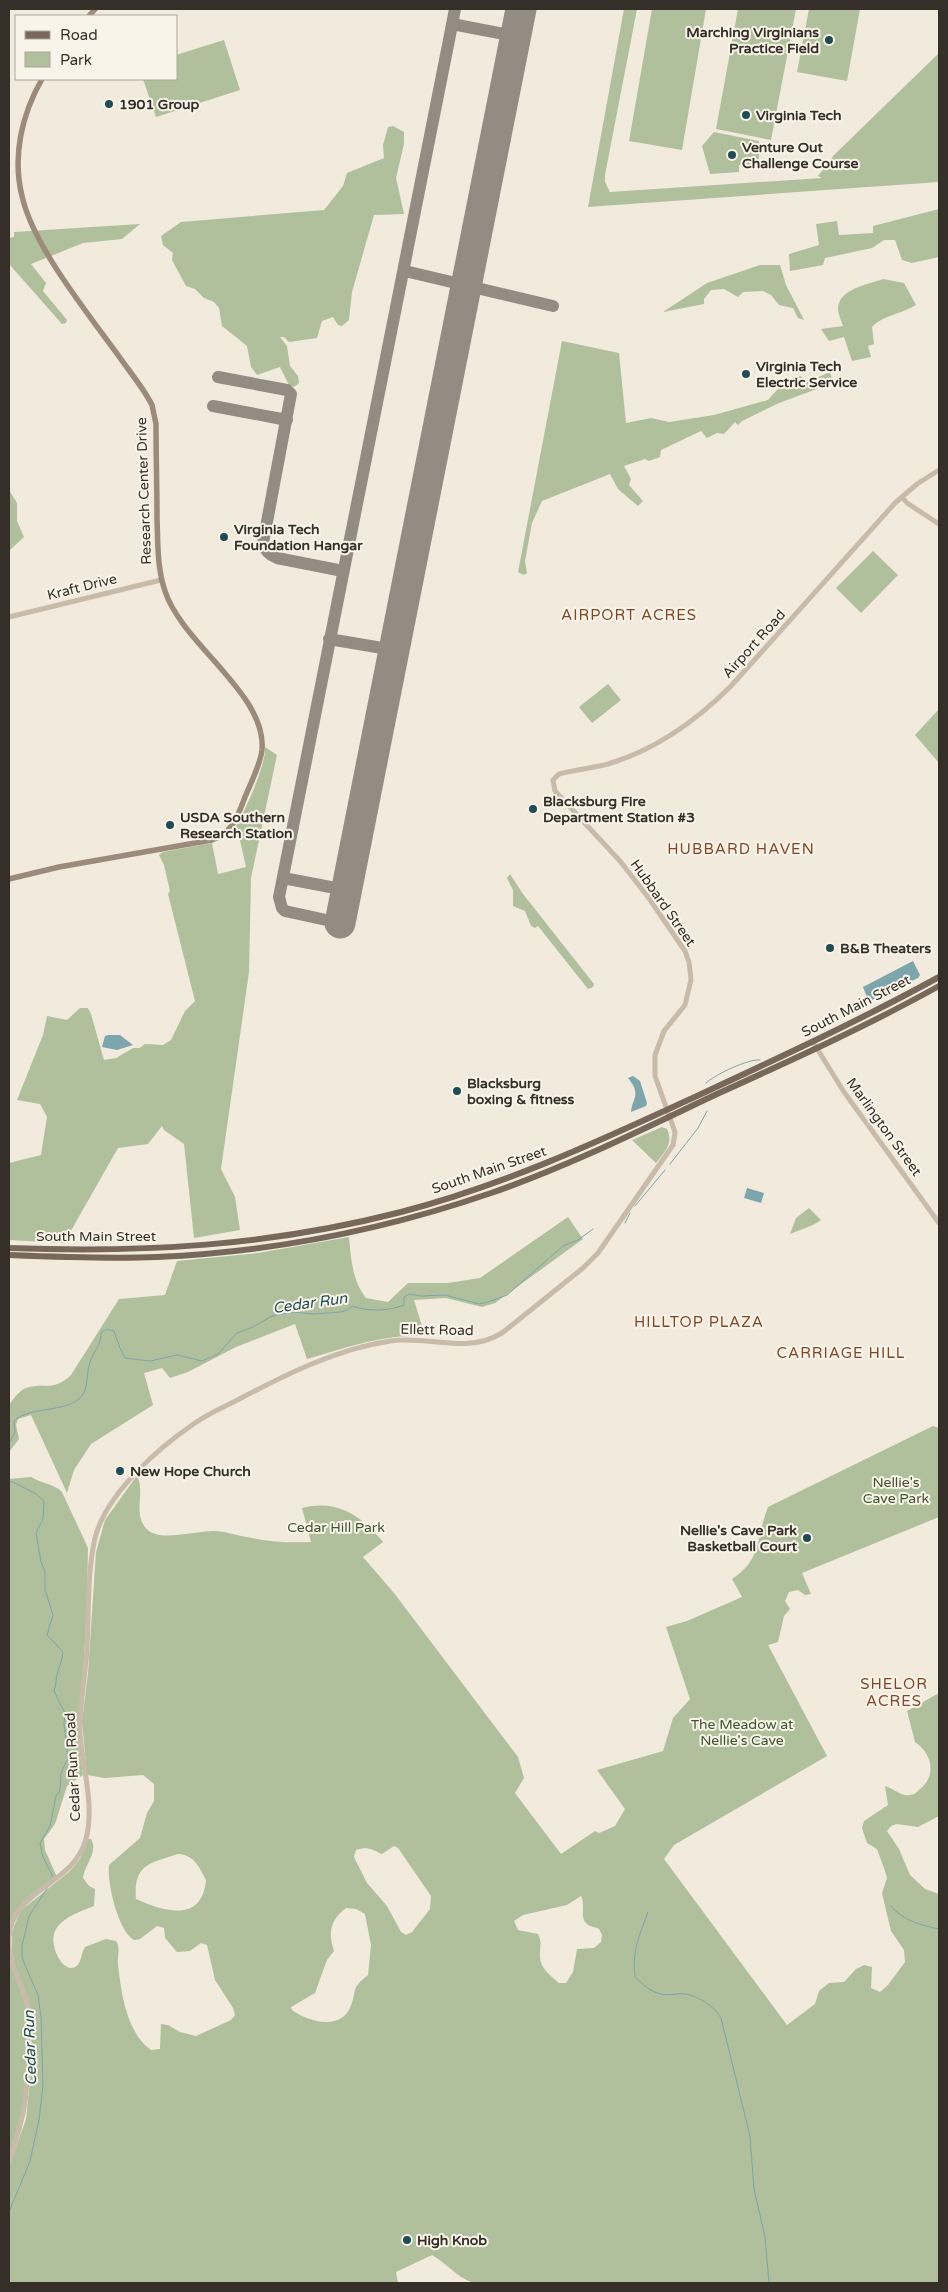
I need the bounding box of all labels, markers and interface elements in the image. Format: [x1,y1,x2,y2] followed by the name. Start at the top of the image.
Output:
[15,15,178,80] legend
[686,24,819,57] place label: Marching Virginians Practice Field
[60,26,98,44] text: Road
[823,34,835,46] marker: Marching Virginians Practice Field
[60,51,92,69] text: Park
[119,96,200,113] place label: 1901 Group
[103,98,115,110] marker: 1901 Group
[756,107,842,124] place label: Virginia Tech
[740,109,752,121] marker: Virginia Tech
[742,139,859,172] place label: Venture Out Challenge Course
[726,149,738,161] marker: Venture Out Challenge Course
[756,358,857,391] place label: Virginia Tech Electric Service
[740,368,752,380] marker: Virginia Tech Electric Service
[133,417,155,565] street label: Research Center Drive
[234,521,363,554] place label: Virginia Tech Foundation Hangar
[218,531,230,543] marker: Virginia Tech Foundation Hangar
[45,570,119,604] street label: Kraft Drive
[561,606,697,624] district label: AIRPORT ACRES
[719,606,789,682] street label: Airport Road
[543,793,695,826] place label: Blacksburg Fire Department Station #3
[527,803,539,815] marker: Blacksburg Fire Department Station #3
[180,809,292,842] place label: USDA Southern Research Station
[164,819,176,831] marker: USDA Southern Research Station
[667,840,815,858] district label: HUBBARD HAVEN
[627,856,700,950] street label: Hubbard Street
[840,940,931,957] place label: B&B Theaters
[824,942,836,954] marker: B&B Theaters
[799,971,914,1041] street label: South Main Street
[467,1075,575,1108] place label: Blacksburg boxing & fitness
[843,1075,926,1180] street label: Marlington Street
[451,1085,463,1097] marker: Blacksburg boxing & fitness
[429,1142,549,1198] street label: South Main Street
[36,1228,157,1245] street label: South Main Street
[272,1289,349,1317] water label: Cedar Run
[634,1313,764,1331] district label: HILLTOP PLAZA
[400,1321,474,1339] street label: Ellett Road
[777,1344,905,1362] district label: CARRIAGE HILL
[130,1463,251,1480] place label: New Hope Church
[114,1465,126,1477] marker: New Hope Church
[863,1474,929,1507] park label: Nellie's Cave Park
[287,1519,385,1536] park label: Cedar Hill Park
[680,1522,798,1555] place label: Nellie's Cave Park Basketball Court
[801,1532,813,1544] marker: Nellie's Cave Park Basketball Court
[860,1675,928,1710] district label: SHELOR ACRES
[62,1712,84,1822] street label: Cedar Run Road
[691,1716,794,1749] park label: The Meadow at Nellie's Cave
[20,2009,40,2086] water label: Cedar Run
[417,2232,487,2249] place label: High Knob
[401,2234,413,2246] marker: High Knob

